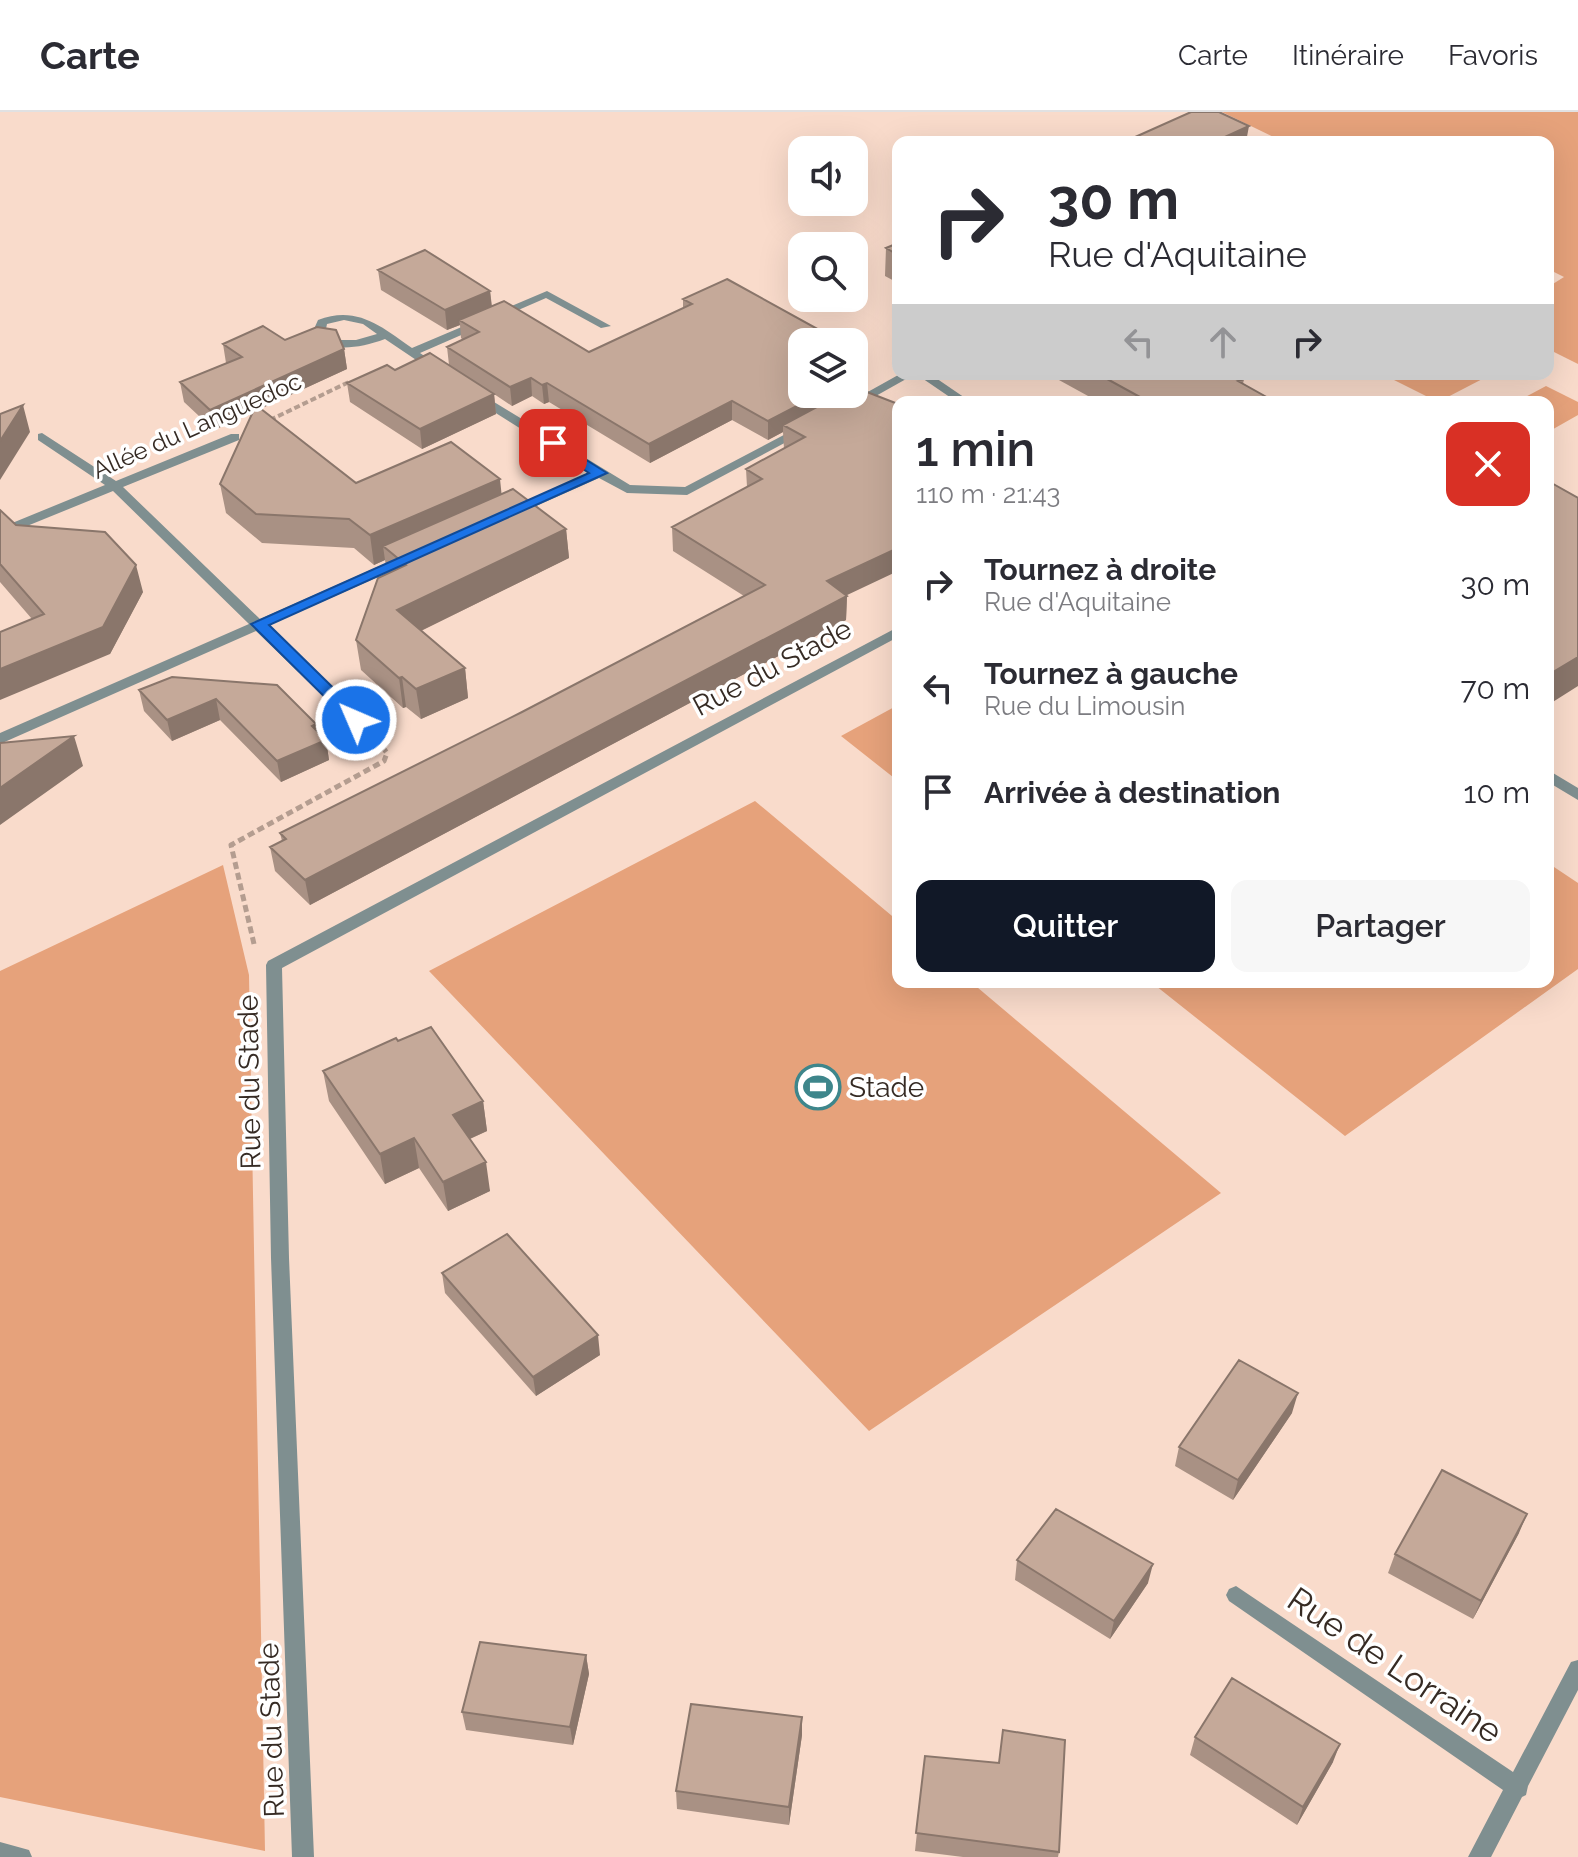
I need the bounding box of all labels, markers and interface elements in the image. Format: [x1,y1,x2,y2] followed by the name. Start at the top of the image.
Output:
[40,33,140,78] text: Carte
[1178,39,1248,72] text: Carte
[1292,39,1404,72] text: Itinéraire
[1448,39,1538,72] text: Favoris
[788,136,868,408] map controls
[788,136,868,216] button: sound
[1048,166,1179,232] text: 30 m
[916,168,1020,272] icon: right
[788,232,868,312] button: search
[1048,233,1307,275] text: Rue d'Aquitaine
[1117,320,1161,364] icon: left
[1201,320,1245,364] icon: ahead
[1285,320,1329,364] icon: right
[788,328,868,408] button: layers
[88,366,306,485] street label: Allée du Languedoc
[519,409,587,477] pin
[531,421,575,465] icon: arrive
[916,421,1035,477] text: 1 min
[1446,422,1530,506] button: close
[916,479,1061,509] text: 110 m · 21:43
[984,552,1216,587] text: Tournez à droite
[916,562,960,606] icon: right
[1460,567,1530,602] text: 30 m
[984,587,1171,617] text: Rue d'Aquitaine
[687,612,857,723] street label: Rue du Stade
[984,656,1238,691] text: Tournez à gauche
[916,666,960,710] icon: left
[1460,671,1530,706] text: 70 m
[314,678,398,762] position arrow
[984,691,1185,721] text: Rue du Limousin
[916,770,960,814] icon: arrive
[984,775,1280,810] text: Arrivée à destination
[1464,775,1530,810] text: 10 m
[916,880,1215,972] button: Quitter
[1231,880,1530,972] button: Partager
[231,994,268,1170] street label: Rue du Stade
[794,1063,842,1111] sports icon: Stade
[849,1071,924,1104] place label: Stade
[1280,1579,1510,1751] street label: Rue de Lorraine
[252,1642,291,1818] street label: Rue du Stade

